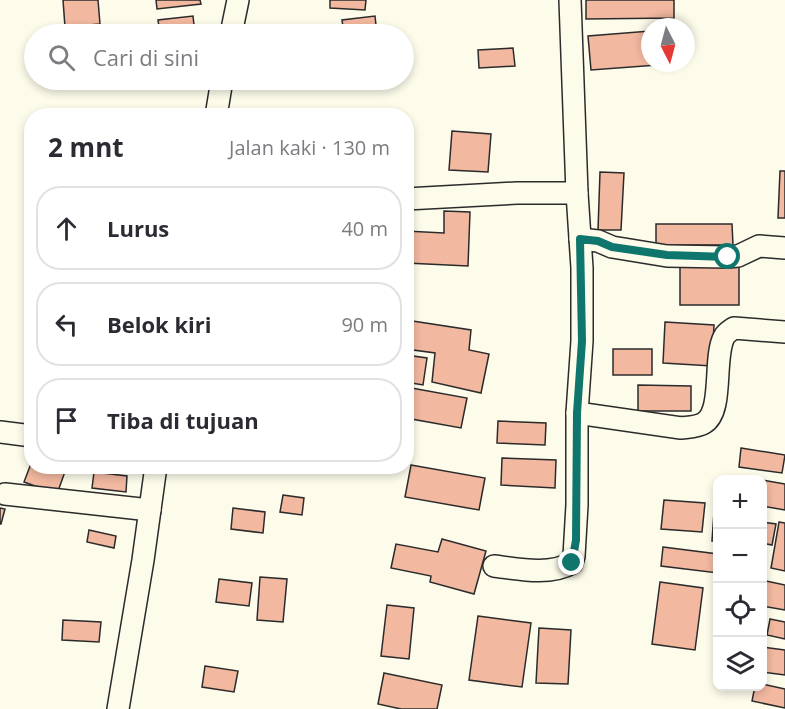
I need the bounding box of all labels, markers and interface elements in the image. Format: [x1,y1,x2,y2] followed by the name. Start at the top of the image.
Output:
[641,18,695,72] north arrow
[24,24,414,90] search box
[45,41,78,74] icon: search
[93,42,199,72] text: Cari di sini
[48,129,124,165] text: 2 mnt
[229,134,390,161] text: Jalan kaki · 130 m
[50,212,83,245] icon: ahead
[107,213,169,243] text: Lurus
[341,215,388,242] text: 40 m
[714,243,740,269] route start
[50,308,83,341] icon: left
[107,309,212,339] text: Belok kiri
[341,311,388,338] text: 90 m
[50,404,83,437] icon: arrive
[107,405,259,435] text: Tiba di tujuan
[713,475,767,691] map controls
[713,475,767,529] button: +
[713,529,767,583] button: −
[558,549,584,575] route end
[713,583,767,637] button: locate
[713,637,767,691] button: layers

